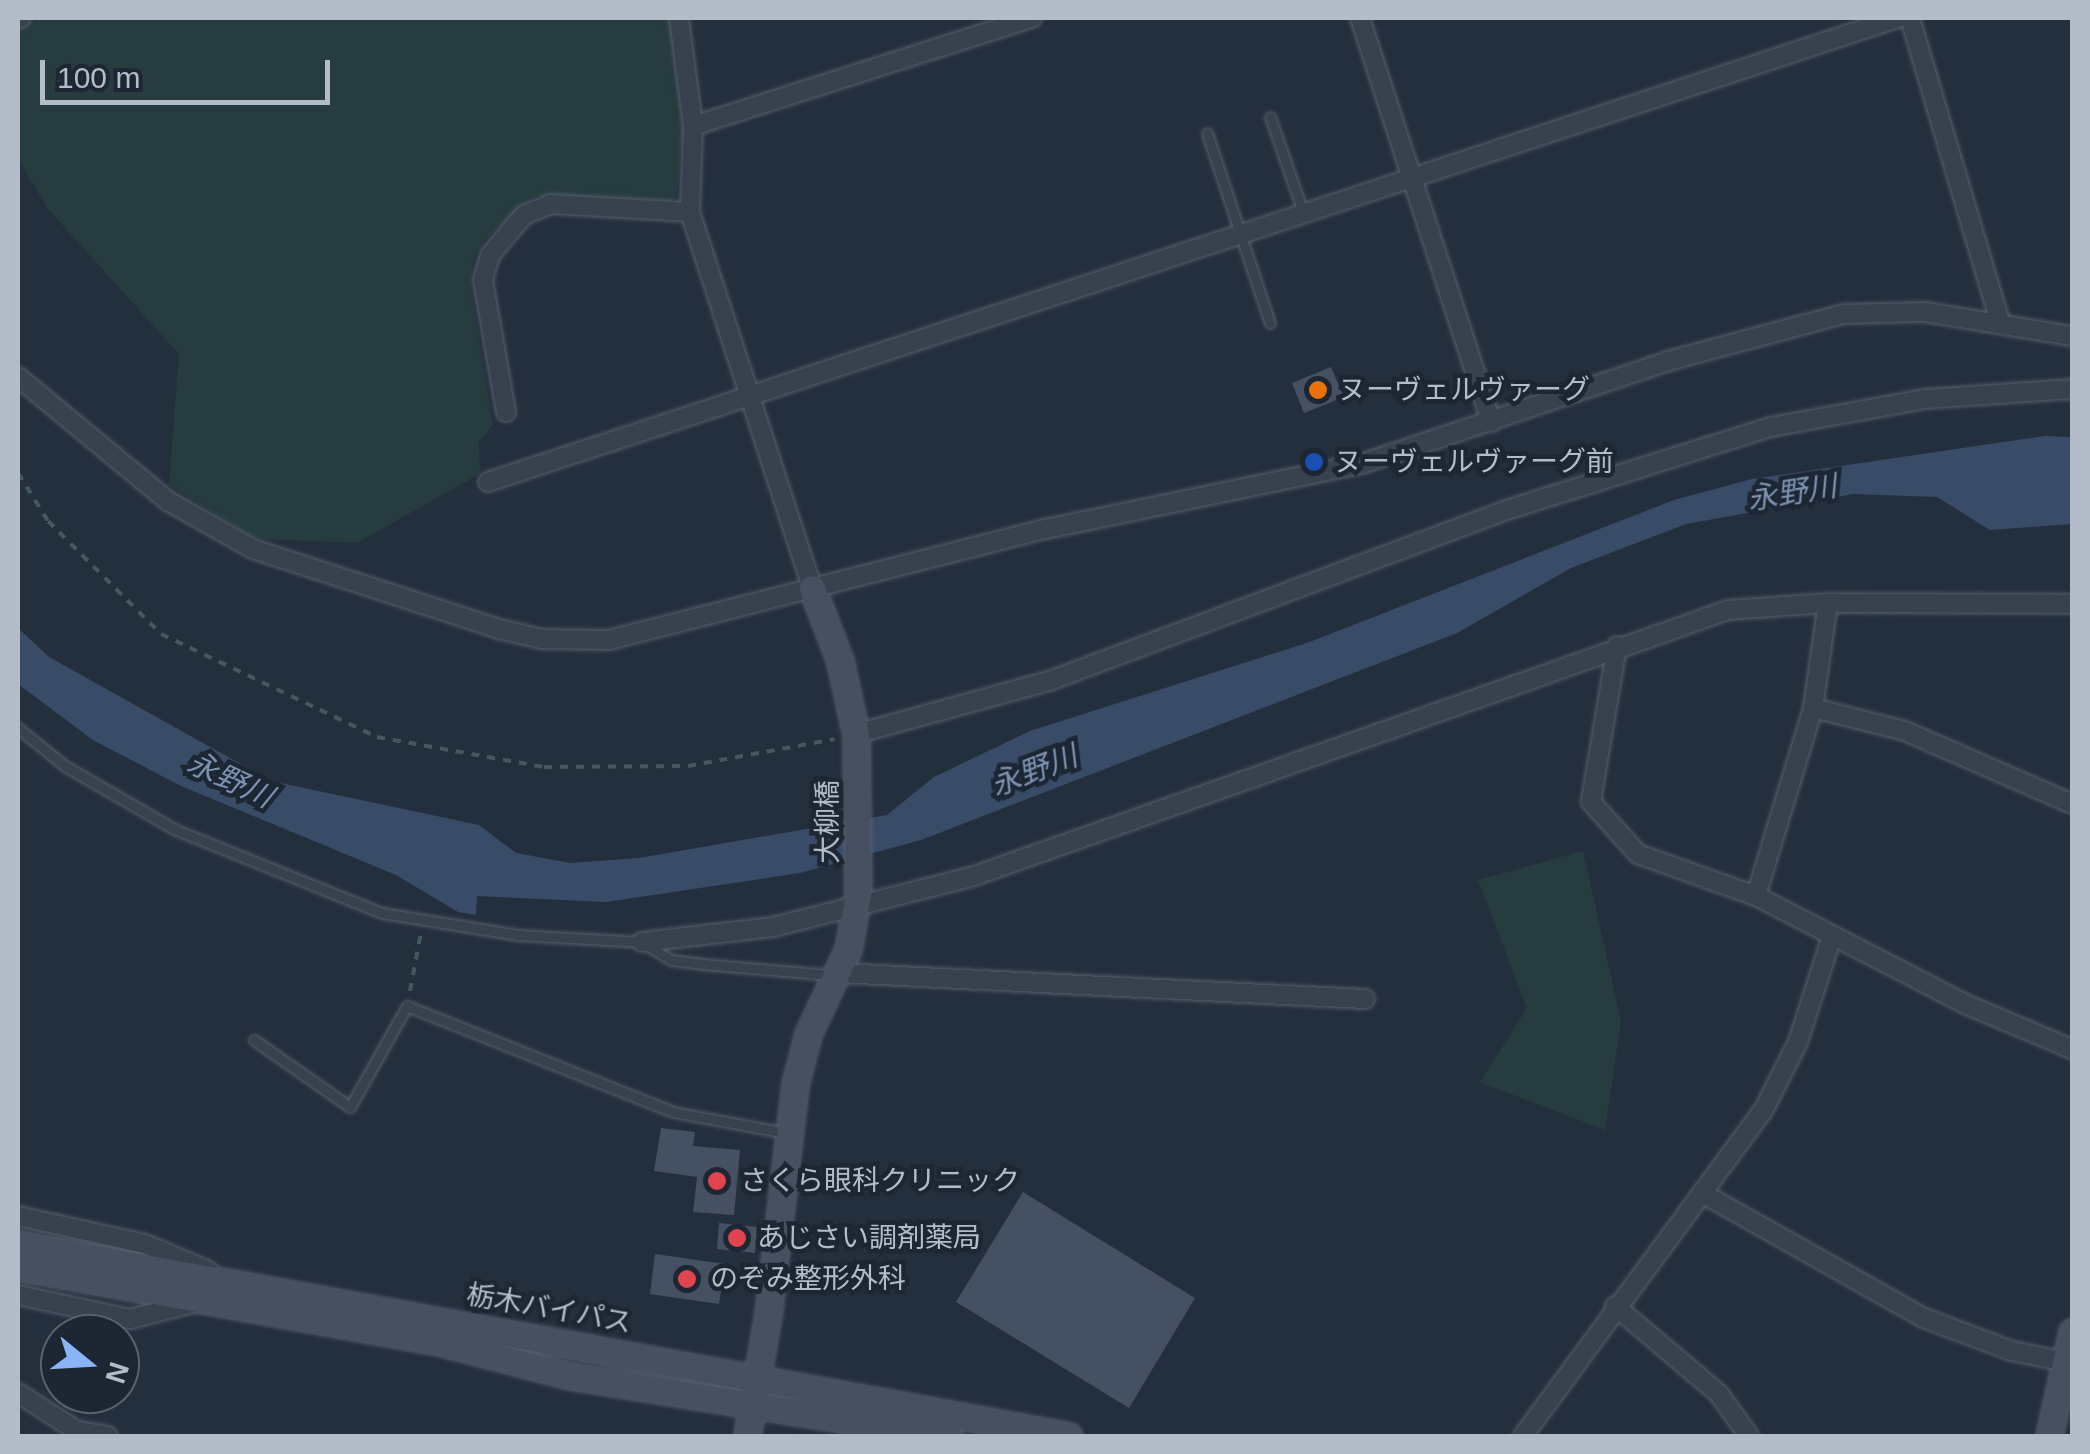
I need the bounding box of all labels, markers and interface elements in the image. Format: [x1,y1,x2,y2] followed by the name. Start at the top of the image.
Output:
[45,40,335,102] scale bar
[57,61,140,94] text: 100 m
[1338,373,1590,407] place label: ヌーヴェルヴァーグ
[1307,379,1329,401] marker: ヌーヴェルヴァーグ
[1334,445,1614,479] place label: ヌーヴェルヴァーグ前
[1303,451,1325,473] marker: ヌーヴェルヴァーグ前
[1745,468,1839,518] water label: 永野川
[986,738,1082,804] water label: 永野川
[182,745,278,815] water label: 永野川
[811,780,845,864] street label: 大柳橋
[740,1164,1020,1198] place label: さくら眼科クリニック
[704,1168,730,1194] marker: さくら眼科クリニック
[757,1221,981,1255] place label: あじさい調剤薬局
[726,1227,748,1249] marker: あじさい調剤薬局
[710,1262,906,1296] place label: のぞみ整形外科
[674,1266,700,1292] marker: のぞみ整形外科
[463,1278,635,1340] street label: 栃木バイパス
[40,1314,140,1414] north arrow
[99,1358,135,1387] text: N

